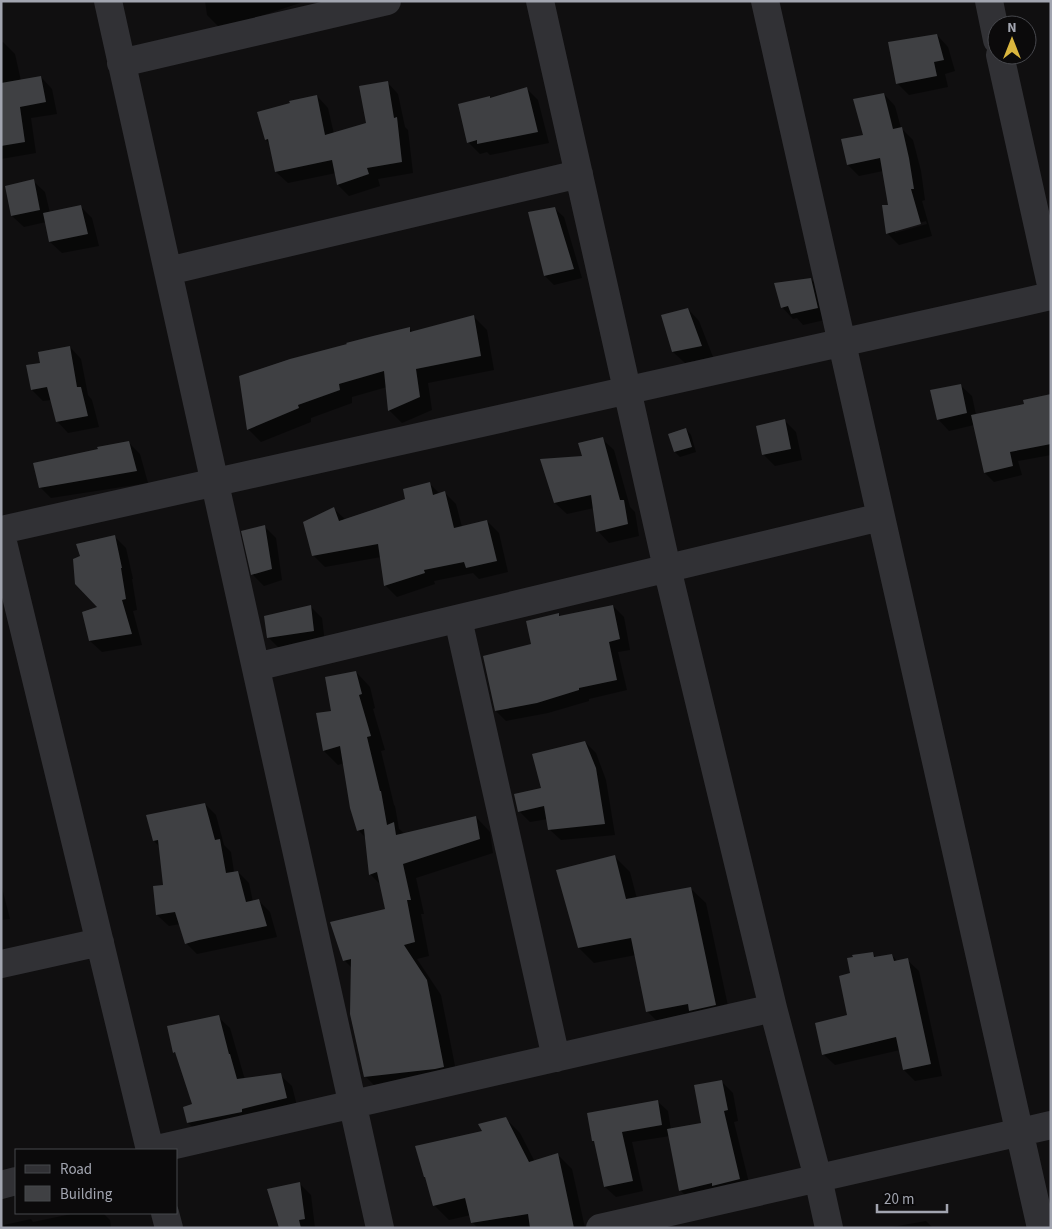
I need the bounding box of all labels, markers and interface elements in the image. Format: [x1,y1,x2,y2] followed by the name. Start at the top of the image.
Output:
[987,15,1037,65] north arrow
[1007,18,1017,38] text: N
[15,1149,178,1214] legend
[60,1159,92,1180] text: Road
[877,1182,947,1214] scale bar
[60,1184,113,1205] text: Building
[884,1189,914,1210] text: 20 m

